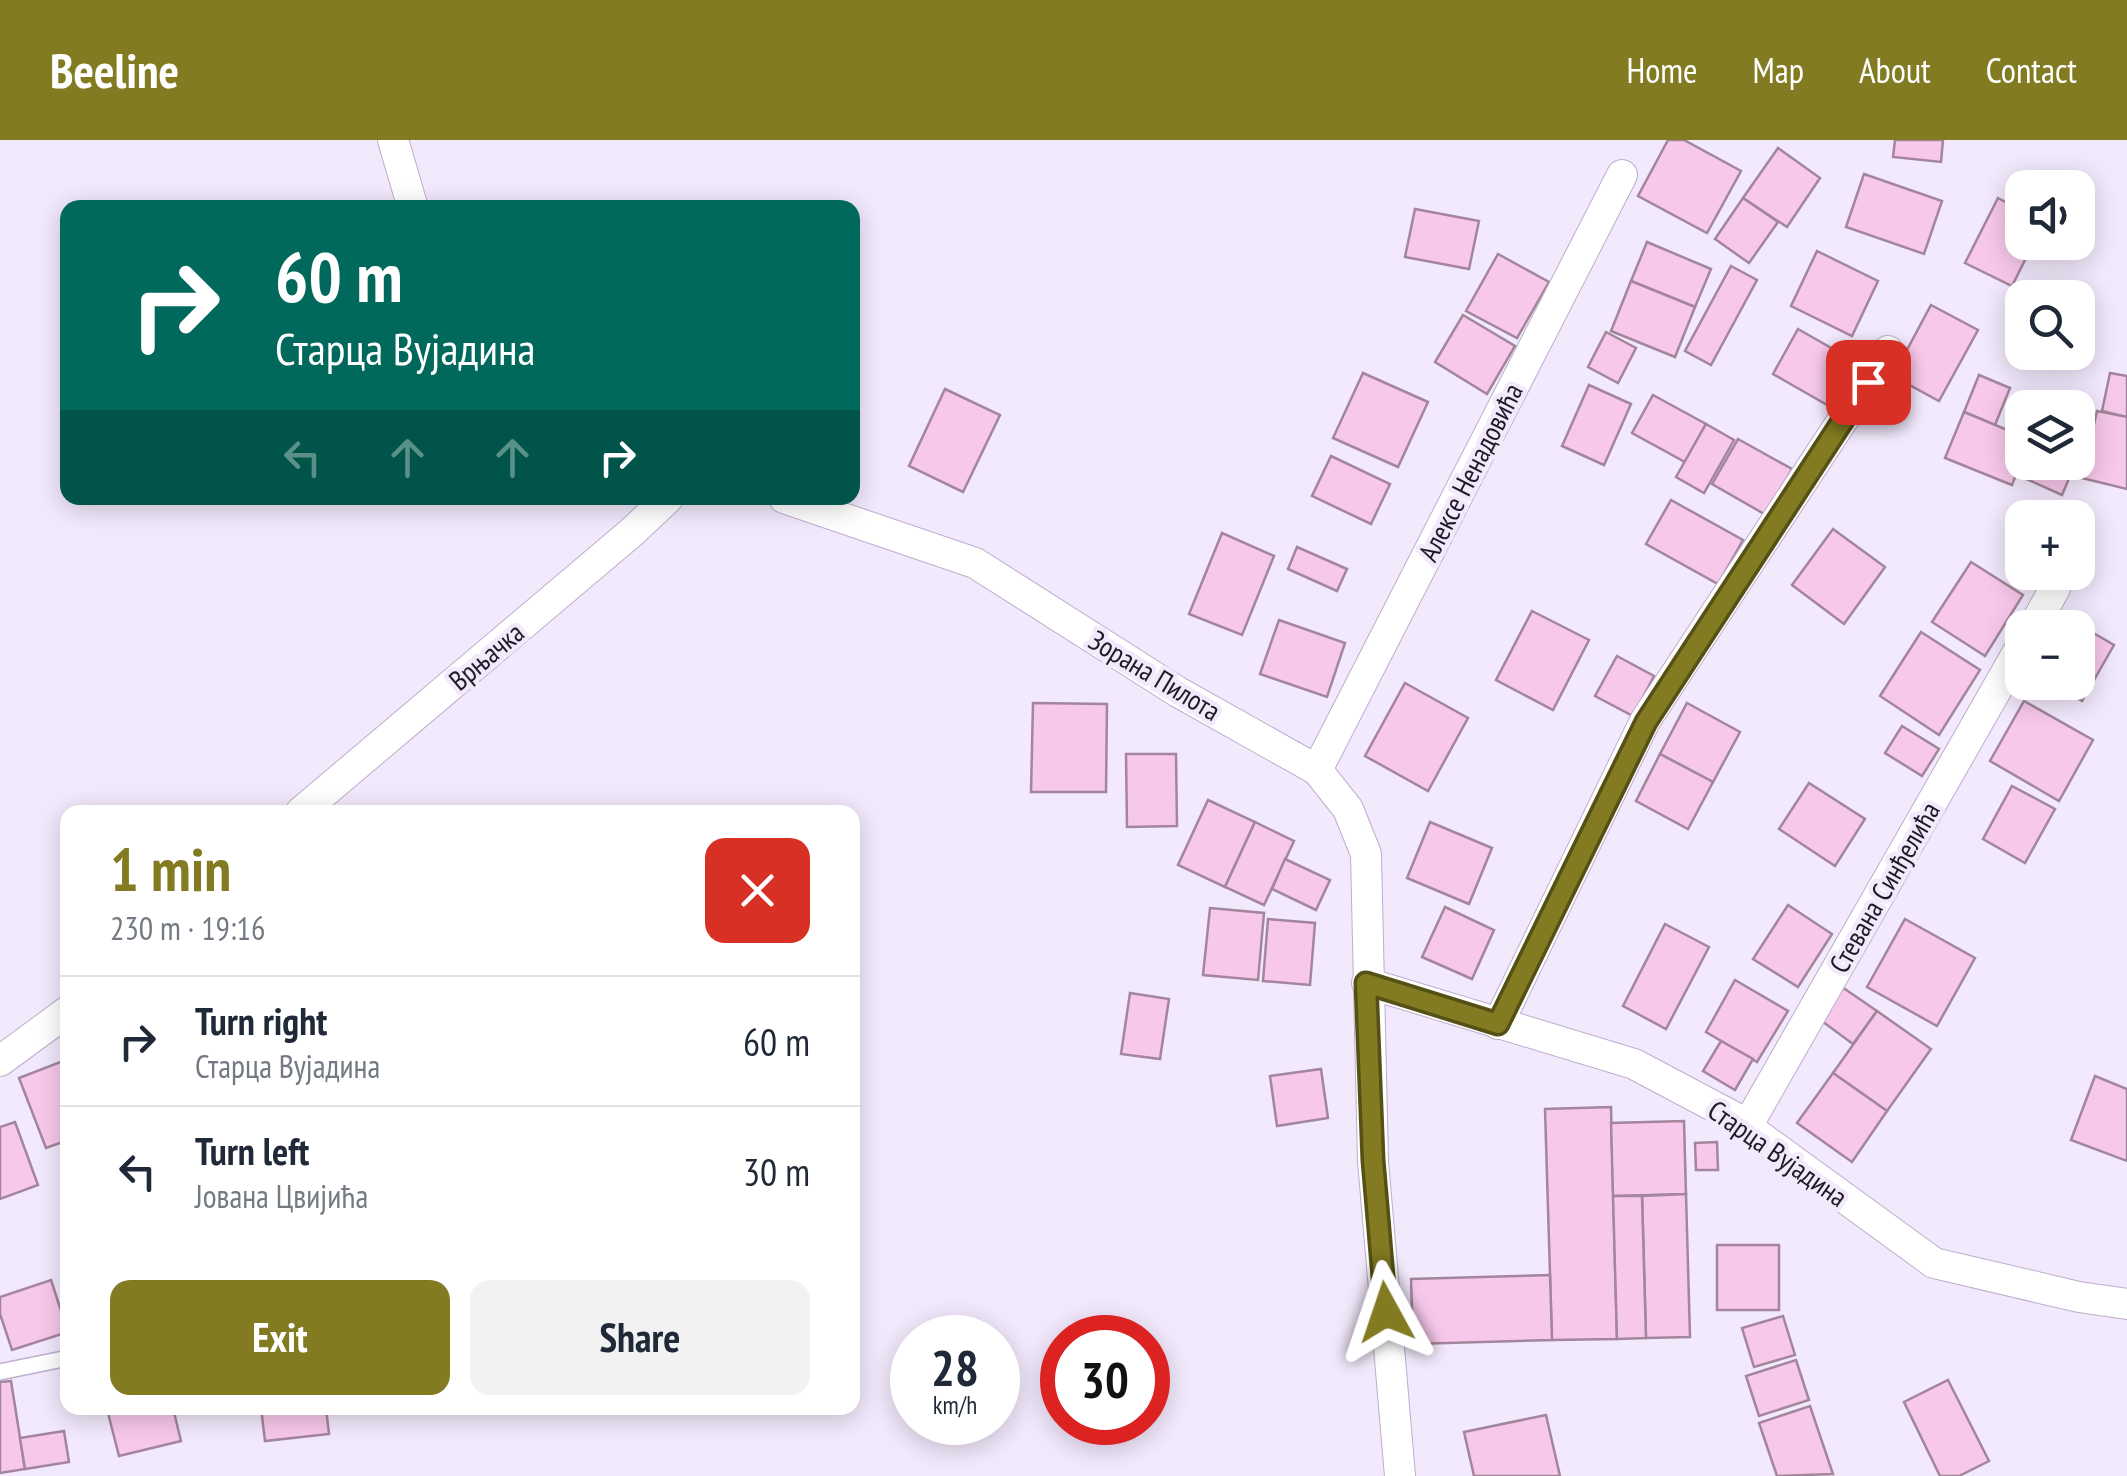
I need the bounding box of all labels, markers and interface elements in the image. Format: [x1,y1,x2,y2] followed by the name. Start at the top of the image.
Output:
[50,39,179,101] text: Beeline
[1626,47,1698,93] text: Home
[1753,47,1804,93] text: Map
[1859,47,1931,93] text: About
[1986,47,2077,93] text: Contact
[2005,170,2095,700] map controls
[2005,170,2095,260] button: sound
[275,231,403,321] text: 60 m
[110,240,240,370] icon: right
[2005,280,2095,370] button: search
[275,319,536,377] text: Старца Вујадина
[1826,340,1911,425] pin
[1841,355,1896,410] icon: arrive
[1409,377,1531,567] street label: Алексе Ненадовића
[2005,390,2095,480] button: layers
[275,430,330,485] icon: left
[380,430,435,485] icon: ahead
[485,430,540,485] icon: ahead
[590,430,645,485] icon: right
[2005,500,2095,590] button: +
[2005,610,2095,700] button: −
[441,614,531,698] street label: Врњачка
[1082,621,1228,729] street label: Зорана Пилота
[1820,795,1948,979] street label: Стевана Синђелића
[110,830,231,908] text: 1 min
[705,838,810,943] button: close
[110,907,265,949] text: 230 m · 19:16
[195,996,327,1045] text: Turn right
[110,1014,165,1069] icon: right
[743,1017,810,1066] text: 60 m
[195,1045,380,1087] text: Старца Вујадина
[1701,1091,1855,1215] street label: Старца Вујадина
[195,1126,309,1175] text: Turn left
[110,1144,165,1199] icon: left
[743,1147,810,1196] text: 30 m
[195,1175,368,1217] text: Јована Цвијића
[1334,1260,1438,1364] position arrow
[110,1280,450,1395] button: Exit
[470,1280,810,1395] button: Share
[1040,1315,1170,1445] speed limit sign: 30
[931,1335,979,1400] text: 28
[933,1389,977,1421] text: km/h

